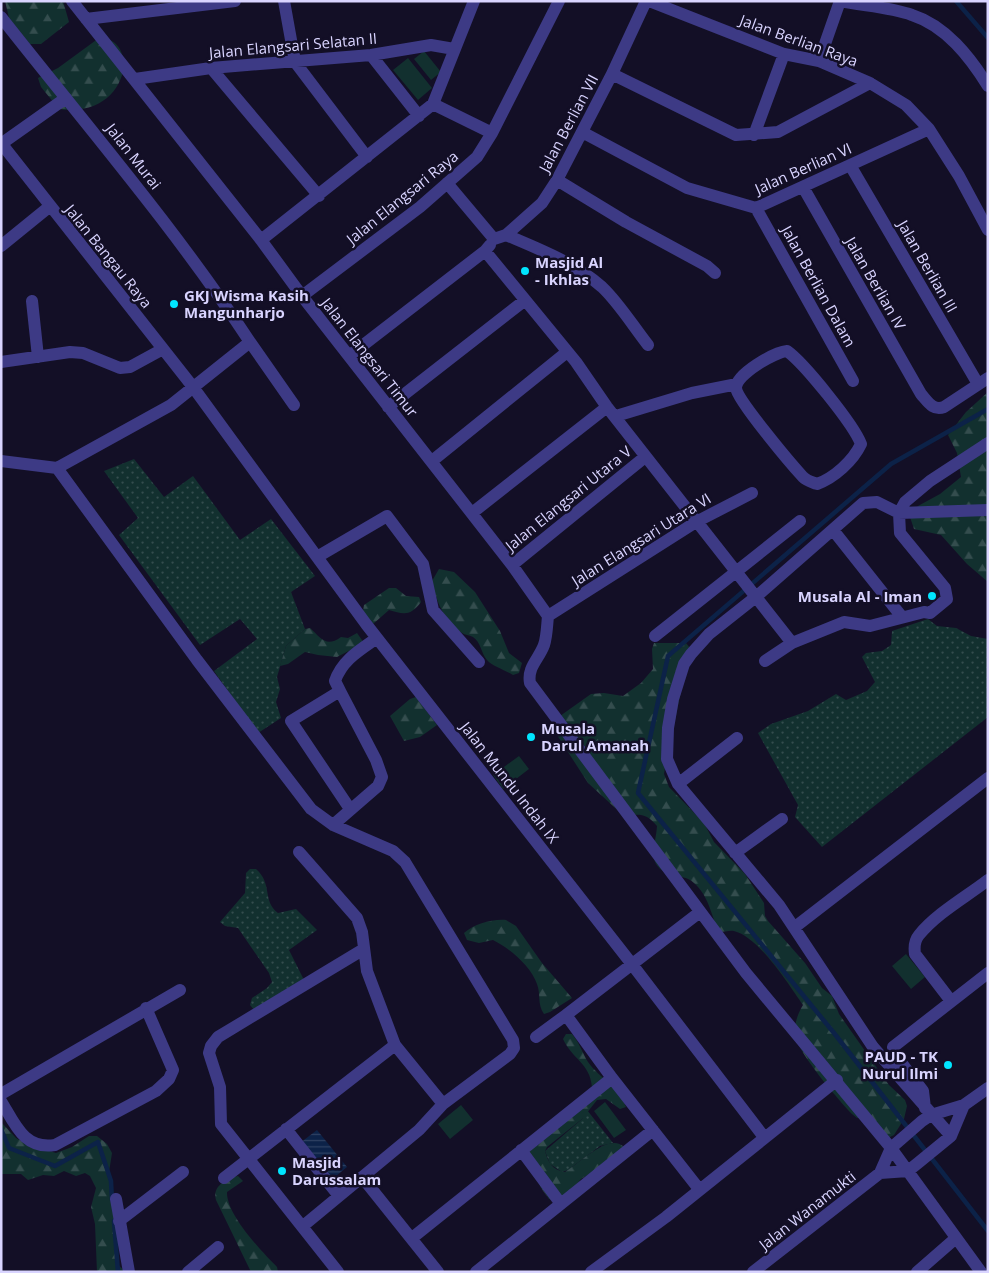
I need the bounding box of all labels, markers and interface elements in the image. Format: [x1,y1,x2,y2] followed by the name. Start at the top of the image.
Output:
[735,9,861,71] street label: Jalan Berlian Raya
[206,28,378,62] street label: Jalan Elangsari Selatan II
[533,71,602,177] street label: Jalan Berlian VII
[101,117,166,193] street label: Jalan Murai
[750,138,855,199] street label: Jalan Berlian VI
[340,146,462,249] street label: Jalan Elangsari Raya
[60,198,157,312] street label: Jalan Bangau Raya
[892,214,963,316] street label: Jalan Berlian III
[776,220,861,350] street label: Jalan Berlian Dalam
[840,231,911,333] street label: Jalan Berlian IV
[535,252,603,289] place label: Masjid Al - Ikhlas
[519,265,531,277] marker: Masjid Al - Ikhlas
[184,285,309,322] place label: GKJ Wisma Kasih Mangunharjo
[316,292,423,421] street label: Jalan Elangsari Timur
[168,298,180,310] marker: GKJ Wisma Kasih Mangunharjo
[499,441,635,556] street label: Jalan Elangsari Utara V
[566,488,714,591] street label: Jalan Elangsari Utara VI
[798,586,922,606] place label: Musala Al - Iman
[926,590,938,602] marker: Musala Al - Iman
[455,716,564,847] street label: Jalan Mundu Indah IX
[541,718,649,755] place label: Musala Darul Amanah
[525,731,537,743] marker: Musala Darul Amanah
[862,1046,938,1083] place label: PAUD - TK Nurul Ilmi
[942,1059,954,1071] marker: PAUD - TK Nurul Ilmi
[292,1152,381,1189] place label: Masjid Darussalam
[276,1165,288,1177] marker: Masjid Darussalam
[753,1166,859,1255] street label: Jalan Wanamukti

